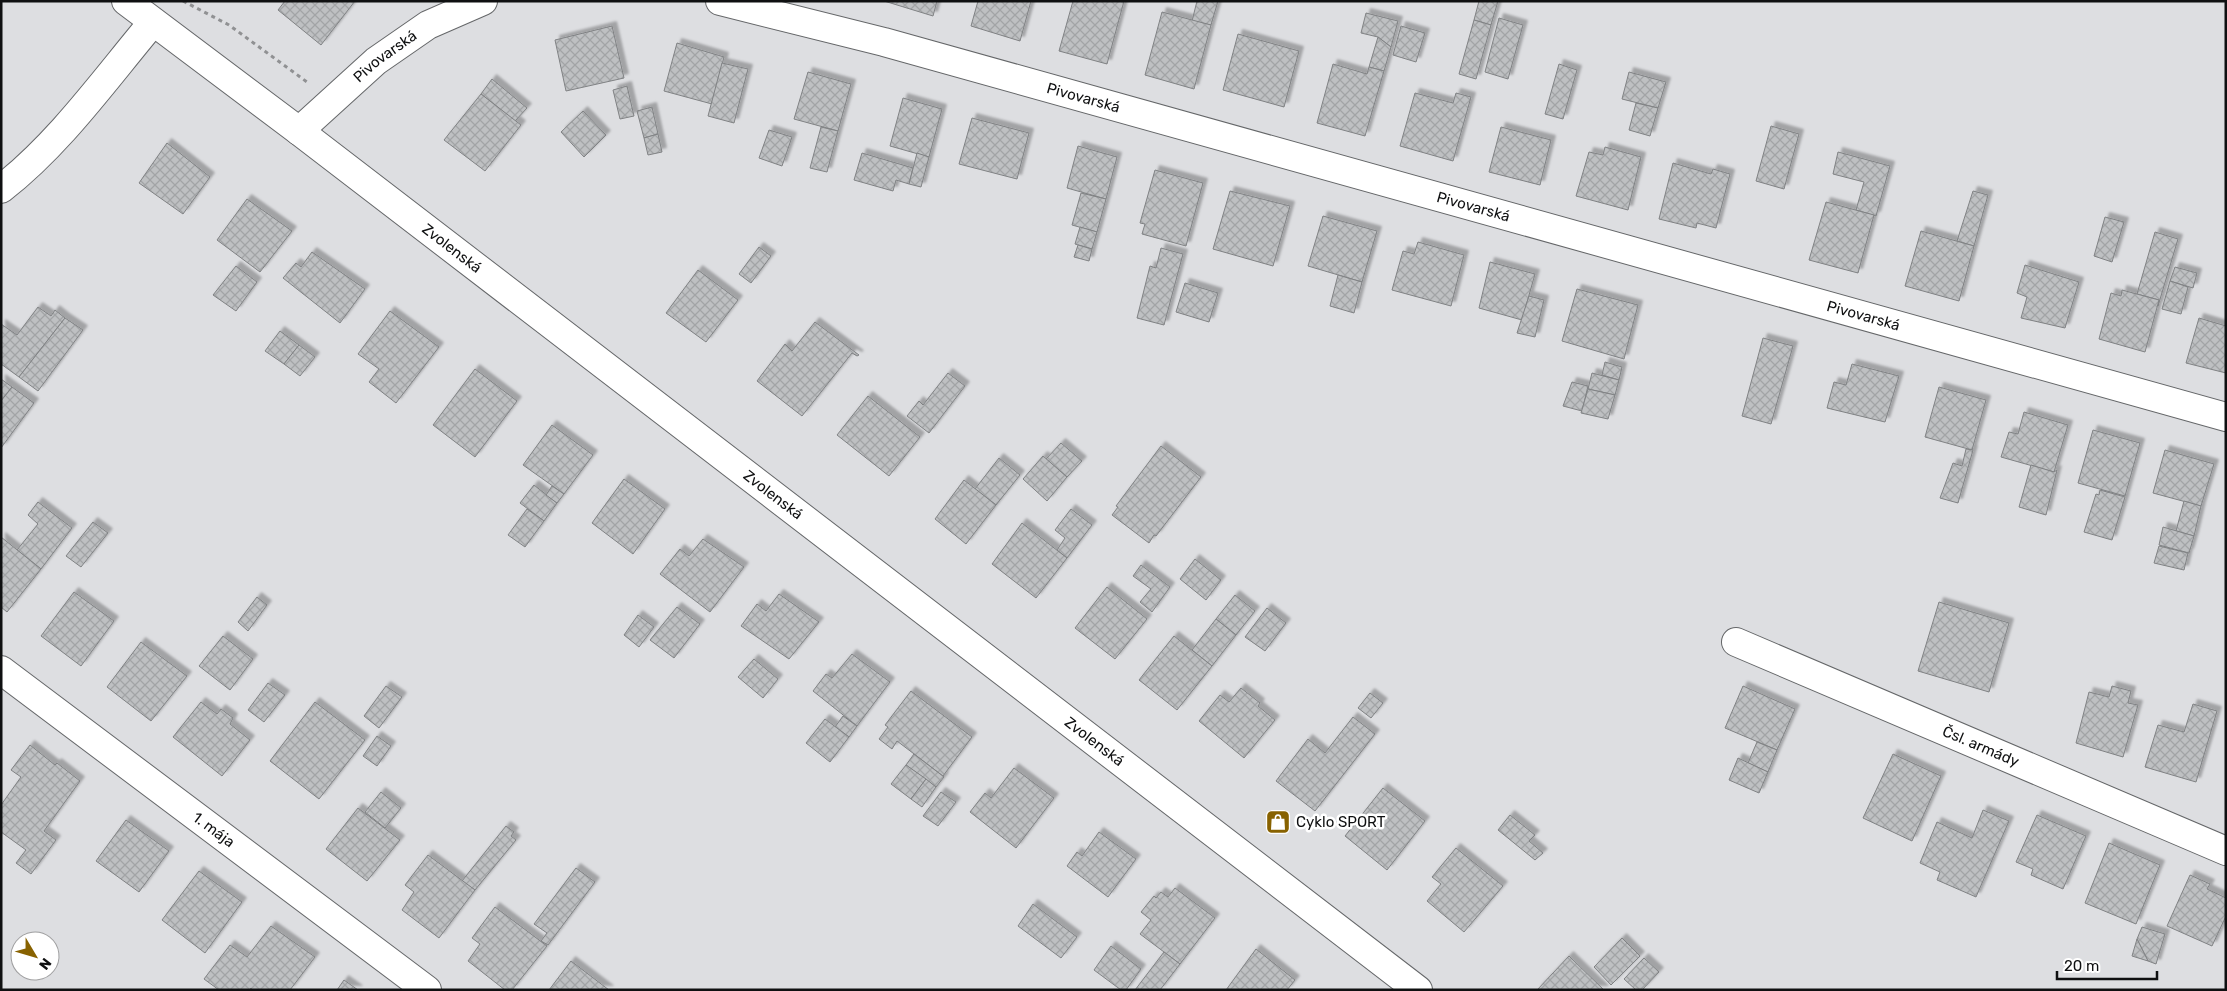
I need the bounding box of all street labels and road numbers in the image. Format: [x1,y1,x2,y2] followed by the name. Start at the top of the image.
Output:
[349,27,420,86] street label: Pivovarská
[1045,79,1122,116] street label: Pivovarská
[1435,188,1512,225] street label: Pivovarská
[419,220,485,277] street label: Zvolenská
[1825,297,1902,334] street label: Pivovarská
[740,466,806,523] street label: Zvolenská
[1061,713,1128,770] street label: Zvolenská
[1940,722,2022,771] street label: Čsl. armády
[189,808,238,851] street label: 1. mája

